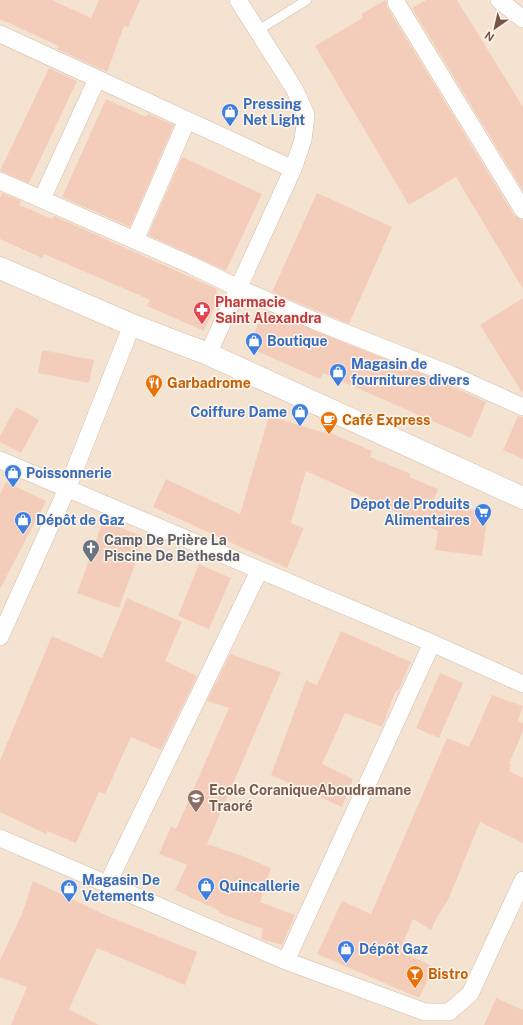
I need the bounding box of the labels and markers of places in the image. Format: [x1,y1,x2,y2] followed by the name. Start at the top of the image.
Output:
[243,96,305,128] place label: Pressing Net Light
[220,102,240,127] shop icon: Pressing Net Light
[215,294,322,326] place label: Pharmacie Saint Alexandra
[192,300,212,325] pharmacy icon: Pharmacie Saint Alexandra
[244,331,264,356] shop icon: Boutique
[267,333,328,349] place label: Boutique
[351,356,470,388] place label: Magasin de fournitures divers
[328,362,348,387] shop icon: Magasin de fournitures divers
[144,373,164,398] restaurant icon: Garbadrome
[167,375,251,391] place label: Garbadrome
[290,402,310,427] shop icon: Coiffure Dame
[190,404,287,420] place label: Coiffure Dame
[319,410,339,435] cafe icon: Café Express
[342,412,430,428] place label: Café Express
[3,463,23,488] shop icon: Poissonnerie
[26,465,112,481] place label: Poissonnerie
[350,496,470,528] place label: Dépot de Produits Alimentaires
[473,502,493,527] supermarket icon: Dépot de Produits Alimentaires
[13,510,33,535] shop icon: Dépôt de Gaz
[36,512,125,528] place label: Dépôt de Gaz
[104,532,240,564] place label: Camp De Prière La Piscine De Bethesda
[81,538,101,563] church icon: Camp De Prière La Piscine De Bethesda
[209,782,411,814] place label: Ecole CoraniqueAboudramane Traoré
[186,788,206,813] school or university icon: Ecole CoraniqueAboudramane Traoré
[82,872,160,904] place label: Magasin De Vetements
[196,876,216,901] shop icon: Quincallerie
[59,878,79,903] shop icon: Magasin De Vetements
[219,878,300,894] place label: Quincallerie
[336,939,356,964] shop icon: Dépôt Gaz
[359,941,428,957] place label: Dépôt Gaz
[405,964,425,989] bar icon: Bistro
[428,966,468,982] place label: Bistro

